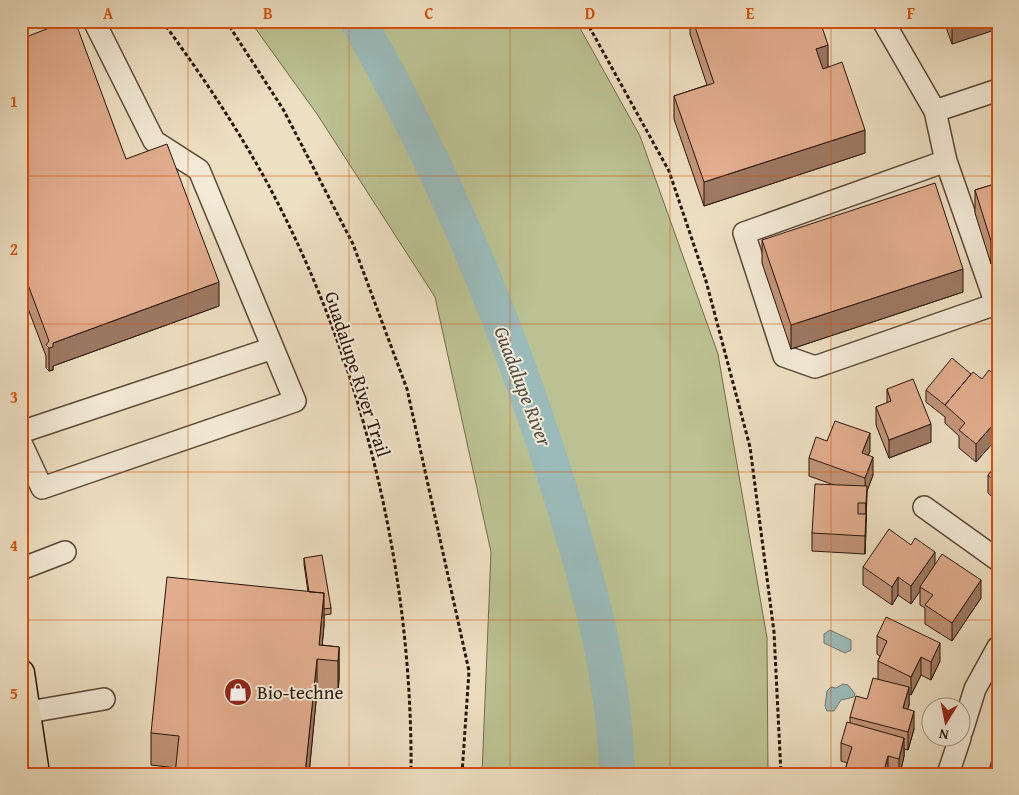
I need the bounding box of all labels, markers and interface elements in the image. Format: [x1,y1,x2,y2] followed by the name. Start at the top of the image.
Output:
[103,1,114,25] text: A
[263,1,273,25] text: B
[424,1,434,25] text: C
[585,1,595,25] text: D
[746,1,755,25] text: E
[907,1,915,25] text: F
[10,89,18,113] text: 1
[10,237,18,261] text: 2
[318,288,398,460] street label: Guadalupe River Trail
[487,322,560,450] water label: Guadalupe River
[10,385,18,409] text: 3
[10,533,18,557] text: 4
[223,677,253,707] shop icon: Bio-techne
[257,678,343,706] place label: Bio-techne
[10,681,18,705] text: 5
[922,698,972,748] north arrow
[937,724,950,745] text: N

